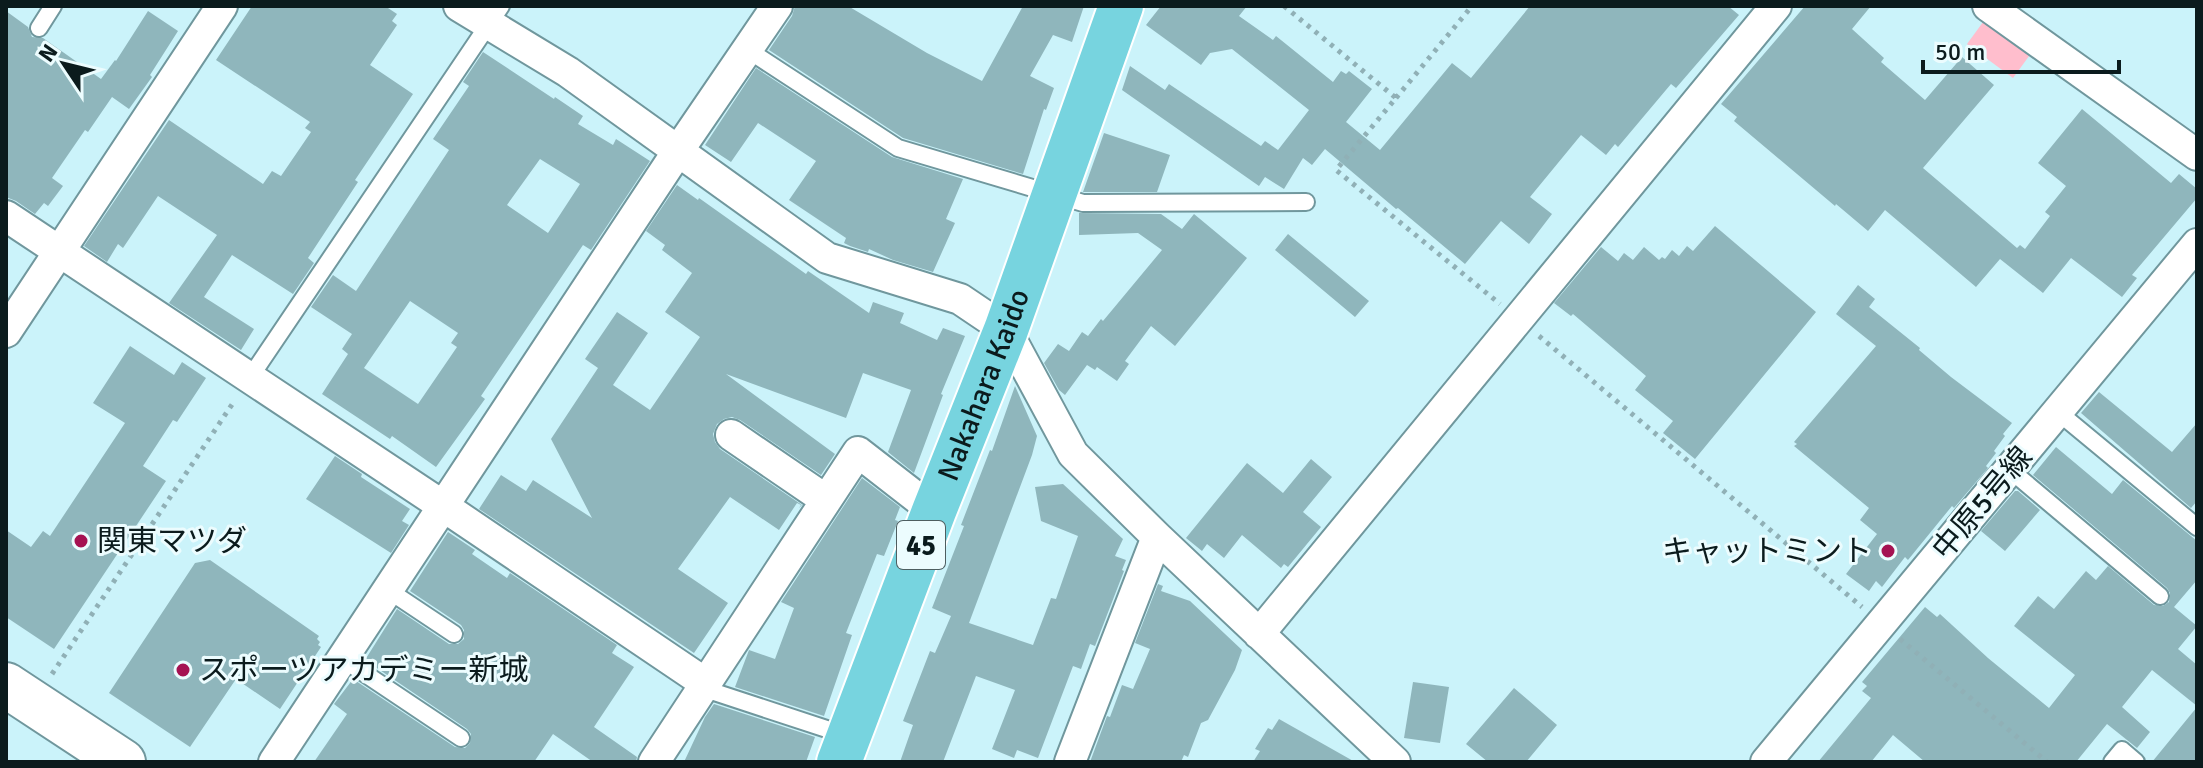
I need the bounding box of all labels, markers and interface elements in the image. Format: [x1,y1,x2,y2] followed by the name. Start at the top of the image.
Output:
[24,24,104,104] north arrow
[1923,24,2119,74] scale bar
[1935,37,1985,67] text: 50 m
[33,39,63,67] text: N
[930,284,1038,486] street label: Nakahara Kaido
[1924,439,2040,567] street label: 中原5号線
[897,521,945,569] road number: 45
[97,523,247,560] place label: 関東マツダ
[72,532,90,550] marker: 関東マツダ
[1662,533,1872,570] place label: キャットミント
[1879,542,1897,560] marker: キャットミント
[199,652,528,689] place label: スポーツアカデミー新城
[174,661,192,679] marker: スポーツアカデミー新城

